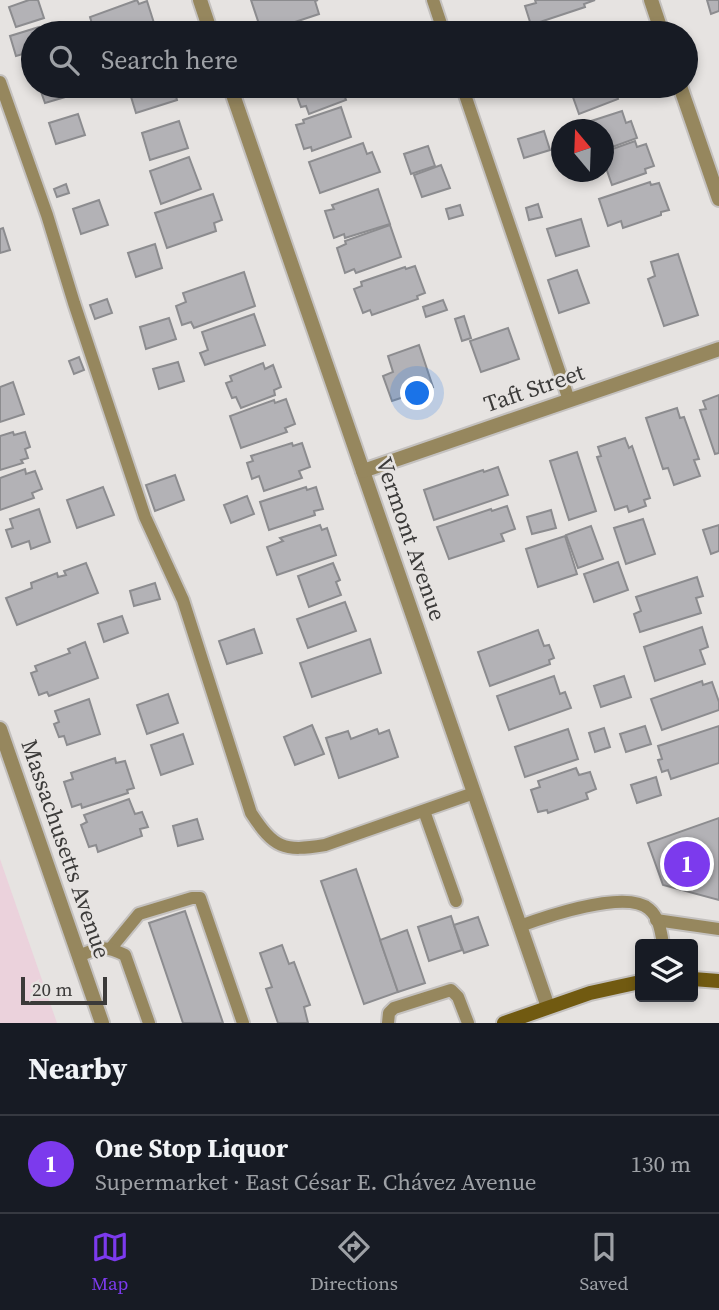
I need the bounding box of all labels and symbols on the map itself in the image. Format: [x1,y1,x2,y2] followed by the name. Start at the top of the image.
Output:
[551,119,614,182] north arrow
[479,356,589,420] street label: Taft Street
[400,376,434,410] your location
[368,453,454,625] street label: Vermont Avenue
[14,735,118,963] street label: Massachusetts Avenue
[664,838,710,890] pin: 1
[21,974,107,1006] scale bar

